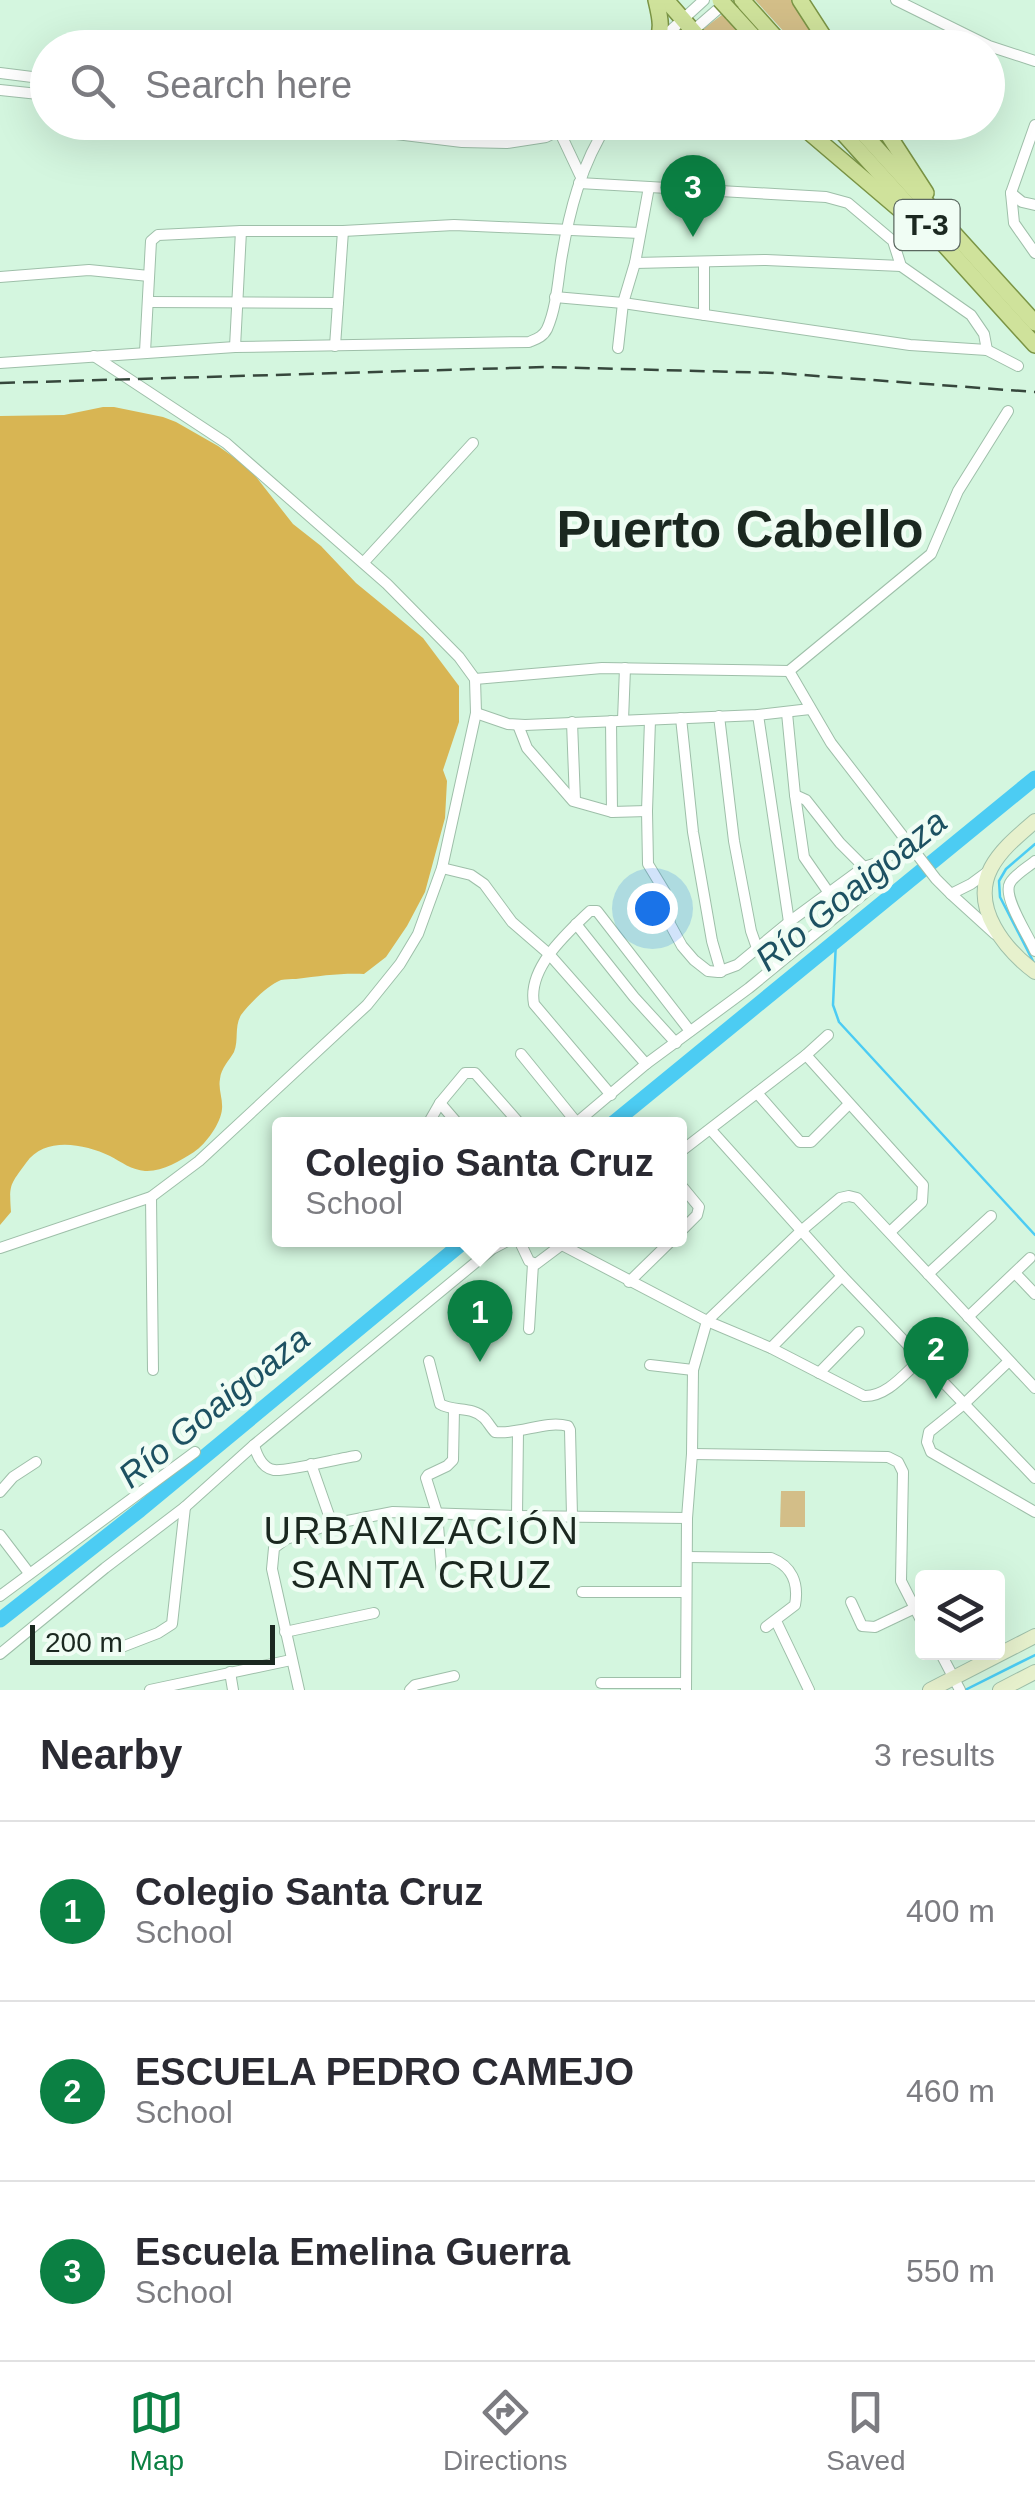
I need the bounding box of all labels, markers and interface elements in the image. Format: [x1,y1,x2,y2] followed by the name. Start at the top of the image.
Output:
[30,30,1005,140] search box
[65,58,120,113] icon: search
[145,64,352,106] text: Search here
[660,154,726,237] pin: 3
[894,200,960,250] road number: T-3
[557,500,923,558] district label: Puerto Cabello
[748,801,954,978] water label: Río Goaigoaza
[627,883,678,934] your location
[272,1117,687,1247] popup
[305,1142,654,1184] text: Colegio Santa Cruz
[305,1185,403,1221] text: School
[448,1280,512,1362] pin: 1
[904,1316,968,1399] pin: 2
[111,1318,317,1495] water label: Río Goaigoaza
[263,1510,581,1596] district label: URBANIZACIÓN SANTA CRUZ
[915,1570,1005,1660] map controls
[915,1570,1005,1660] button: layers
[30,1620,275,1664] scale bar
[45,1627,123,1658] text: 200 m
[40,1731,182,1778] text: Nearby
[874,1737,995,1773] text: 3 results
[135,1871,483,1913] text: Colegio Santa Cruz
[64,1893,81,1929] text: 1
[906,1893,995,1929] text: 400 m
[135,1914,233,1950] text: School
[135,2051,634,2093] text: ESCUELA PEDRO CAMEJO
[64,2073,81,2109] text: 2
[906,2073,995,2109] text: 460 m
[135,2094,233,2130] text: School
[135,2231,570,2273] text: Escuela Emelina Guerra
[64,2253,81,2289] text: 3
[906,2253,995,2289] text: 550 m
[135,2274,233,2310] text: School
[129,2385,184,2477] tab: Map
[443,2385,568,2477] tab: Directions
[826,2385,906,2477] tab: Saved

